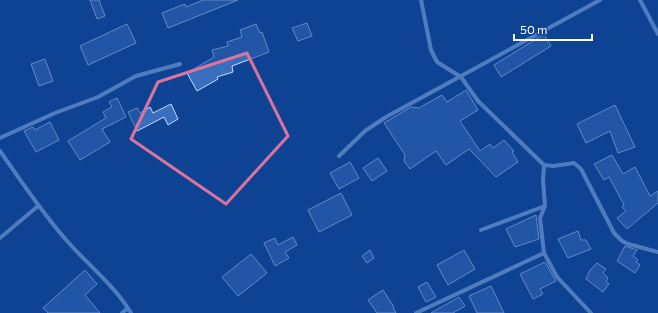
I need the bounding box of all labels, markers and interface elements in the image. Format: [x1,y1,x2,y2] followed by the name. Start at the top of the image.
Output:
[514,16,592,42] scale bar
[520,22,548,36] text: 50 m

